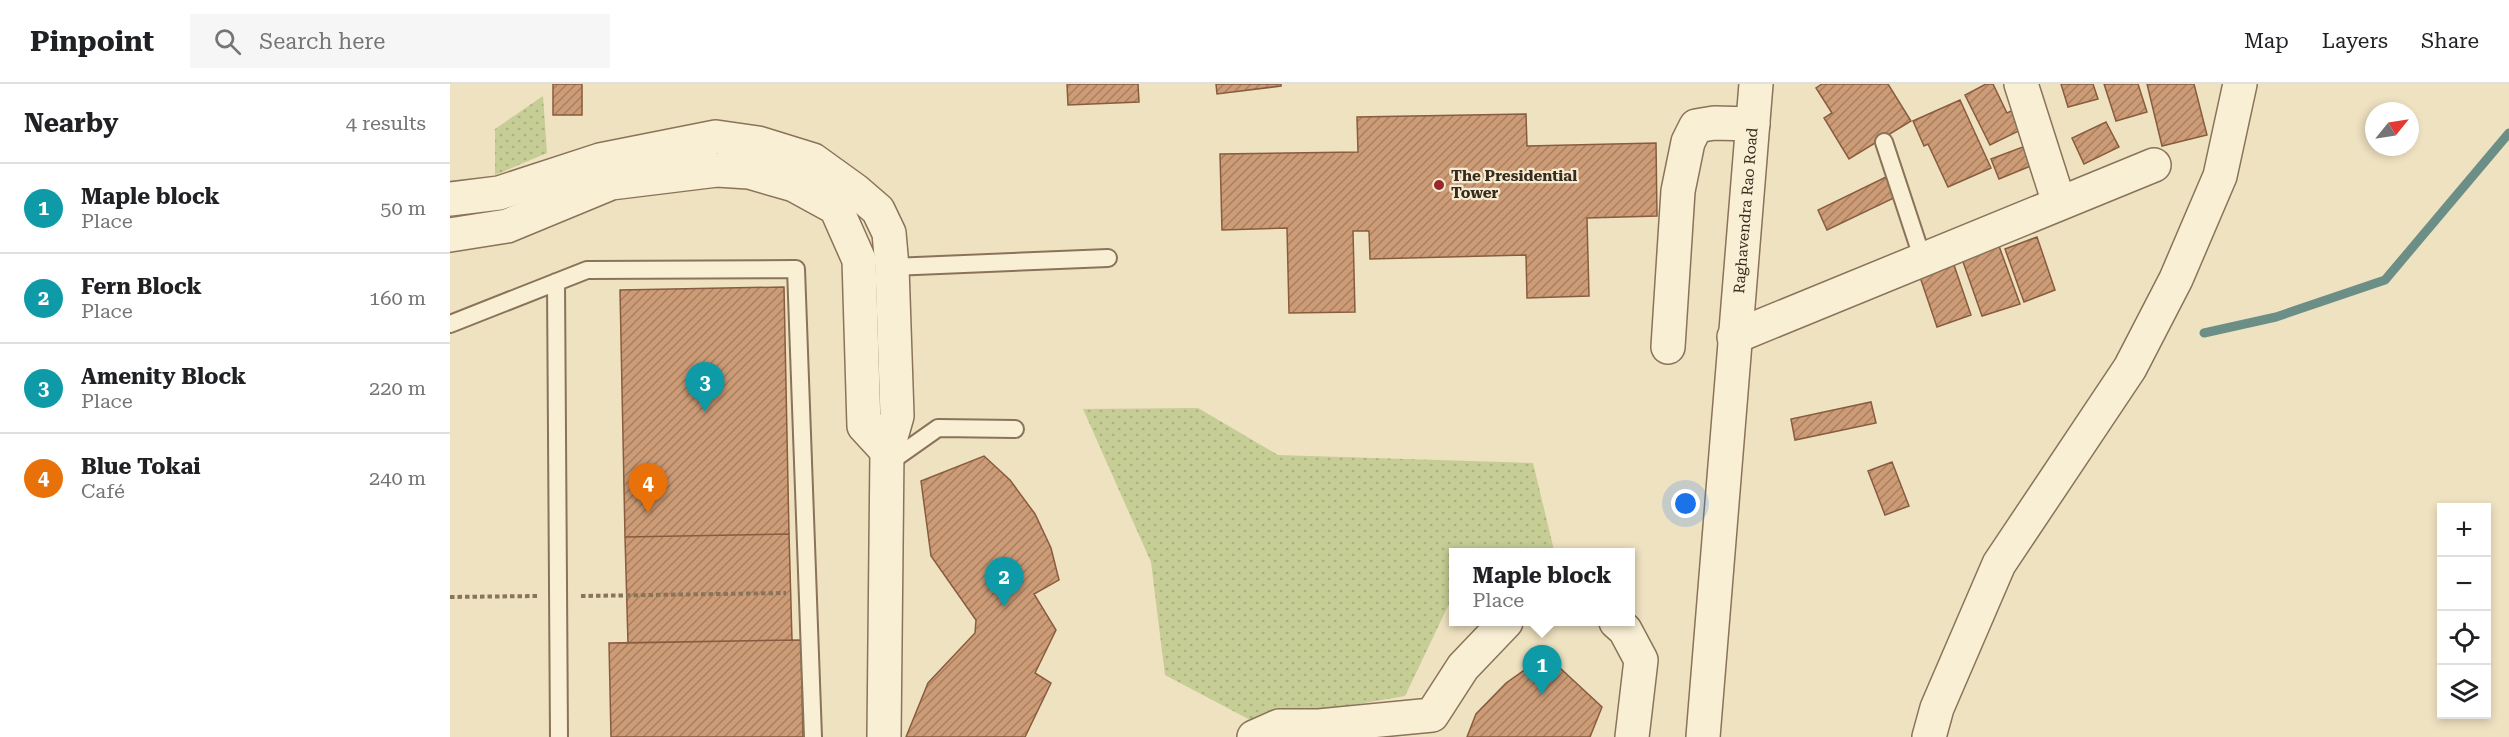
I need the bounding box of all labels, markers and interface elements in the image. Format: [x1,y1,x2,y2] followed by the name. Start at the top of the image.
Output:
[190,14,610,68] search box
[30,25,154,58] text: Pinpoint
[211,25,244,58] icon: search
[259,29,385,54] text: Search here
[2244,29,2289,53] text: Map
[2322,29,2388,53] text: Layers
[2421,29,2479,53] text: Share
[2365,102,2419,156] north arrow
[24,108,118,138] text: Nearby
[346,111,426,135] text: 4 results
[1730,127,1761,294] street label: Raghavendra Rao Road
[1451,167,1577,202] place label: The Presidential Tower
[1432,178,1446,192] marker: The Presidential Tower
[81,184,220,209] text: Maple block
[38,196,49,220] text: 1
[380,196,426,220] text: 50 m
[81,209,133,233] text: Place
[81,274,202,299] text: Fern Block
[38,286,49,310] text: 2
[369,286,426,310] text: 160 m
[81,299,133,323] text: Place
[686,362,724,412] pin: 3
[81,364,246,389] text: Amenity Block
[38,376,49,400] text: 3
[369,376,426,400] text: 220 m
[81,389,133,413] text: Place
[81,454,201,479] text: Blue Tokai
[628,464,668,513] pin: 4
[38,466,49,490] text: 4
[369,466,426,490] text: 240 m
[81,479,125,503] text: Café
[1671,489,1700,518] your location
[2437,503,2491,719] map controls
[2437,503,2491,557] button: +
[1449,548,1635,626] popup
[2437,557,2491,611] button: −
[984,558,1024,607] pin: 2
[1473,563,1611,588] text: Maple block
[1473,588,1524,612] text: Place
[2437,611,2491,665] button: locate
[1522,646,1562,695] pin: 1
[2437,665,2491,719] button: layers

